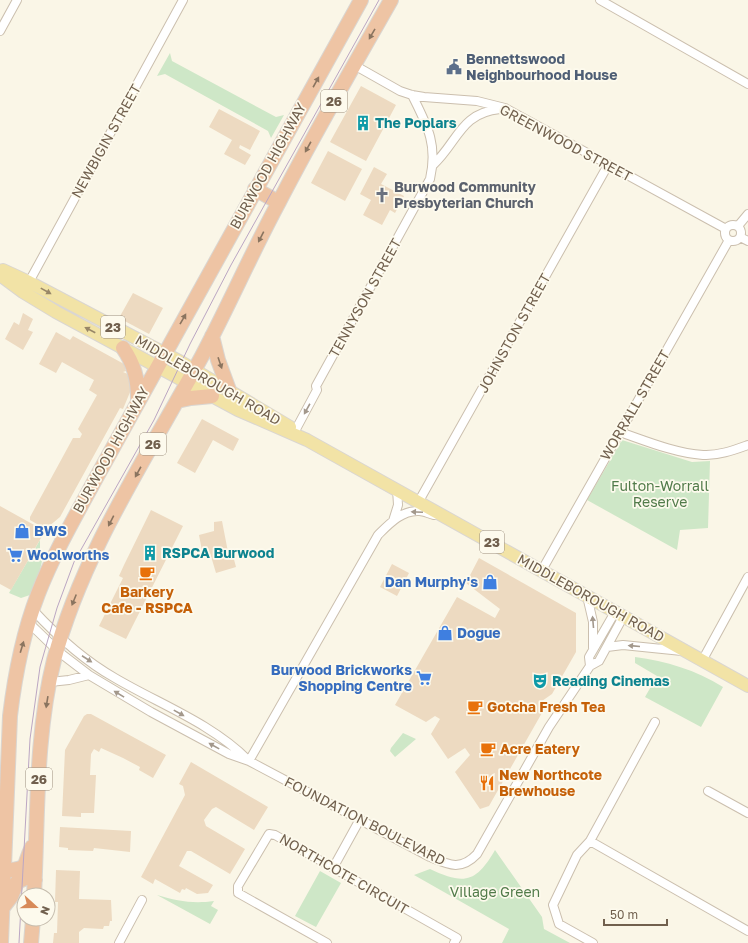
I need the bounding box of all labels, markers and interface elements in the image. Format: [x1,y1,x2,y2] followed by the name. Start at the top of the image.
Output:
[368,28,375,40] one-way arrow
[466,50,617,83] place label: Bennettswood Neighbourhood House
[445,58,463,76] public building icon: Bennettswood Neighbourhood House
[312,76,319,87] one-way arrow
[67,81,144,201] street label: NEWBIGIN STREET
[321,90,347,112] road number: 26
[226,100,309,232] street label: BURWOOD HIGHWAY
[497,100,636,185] street label: GREENWOOD STREET
[354,114,372,132] building icon: The Poplars
[375,114,457,131] place label: The Poplars
[305,141,312,153] one-way arrow
[394,178,537,211] place label: Burwood Community Presbyterian Church
[373,186,391,204] church icon: Burwood Community Presbyterian Church
[258,231,264,243] one-way arrow
[325,235,405,360] street label: TENNYSON STREET
[474,270,554,396] street label: JOHNSTON STREET
[40,288,51,294] one-way arrow
[179,314,186,325] one-way arrow
[101,316,125,338] road number: 23
[84,326,95,333] one-way arrow
[132,331,284,428] street label: MIDDLEBOROUGH ROAD
[596,346,673,463] street label: WORRALL STREET
[217,358,223,370] one-way arrow
[69,384,152,516] street label: BURWOOD HIGHWAY
[304,403,311,414] one-way arrow
[140,433,166,455] road number: 26
[134,466,141,478] one-way arrow
[611,477,709,510] park label: Fulton-Worrall Reserve
[410,509,423,515] one-way arrow
[108,515,114,527] one-way arrow
[13,522,31,540] shop icon: BWS
[34,522,67,539] place label: BWS
[480,531,504,553] road number: 23
[141,544,159,562] building icon: RSPCA Burwood
[162,544,274,561] place label: RSPCA Burwood
[6,546,24,564] supermarket icon: Woolworths
[27,546,109,563] place label: Woolworths
[515,550,668,645] street label: MIDDLEBOROUGH ROAD
[138,564,156,582] cafe icon: Barkery Cafe - RSPCA
[385,573,478,590] place label: Dan Murphy's
[481,573,499,591] shop icon: Dan Murphy's
[101,583,193,616] place label: Barkery Cafe - RSPCA
[71,594,77,606] one-way arrow
[589,616,596,628] one-way arrow
[436,624,454,642] shop icon: Dogue
[457,624,501,641] place label: Dogue
[19,640,25,652] one-way arrow
[628,642,640,649] one-way arrow
[81,656,92,663] one-way arrow
[271,661,412,694] place label: Burwood Brickworks Shopping Centre
[415,669,433,687] supermarket icon: Burwood Brickworks Shopping Centre
[531,672,549,690] theatre icon: Reading Cinemas
[552,672,670,689] place label: Reading Cinemas
[114,690,124,698] one-way arrow
[44,696,50,708] one-way arrow
[466,698,484,716] cafe icon: Gotcha Fresh Tea
[487,698,605,715] place label: Gotcha Fresh Tea
[173,709,185,716] one-way arrow
[479,740,497,758] cafe icon: Acre Eatery
[500,740,580,757] place label: Acre Eatery
[208,743,219,750] one-way arrow
[499,766,602,799] place label: New Northcote Brewhouse
[26,768,52,790] road number: 26
[282,773,448,869] street label: FOUNDATION BOULEVARD
[478,774,496,792] restaurant icon: New Northcote Brewhouse
[277,830,412,918] street label: NORTHCOTE CIRCUIT
[450,883,540,900] park label: Village Green
[16,887,56,927] north arrow
[604,901,667,927] scale bar
[38,905,53,917] text: N
[610,907,638,922] text: 50 m

